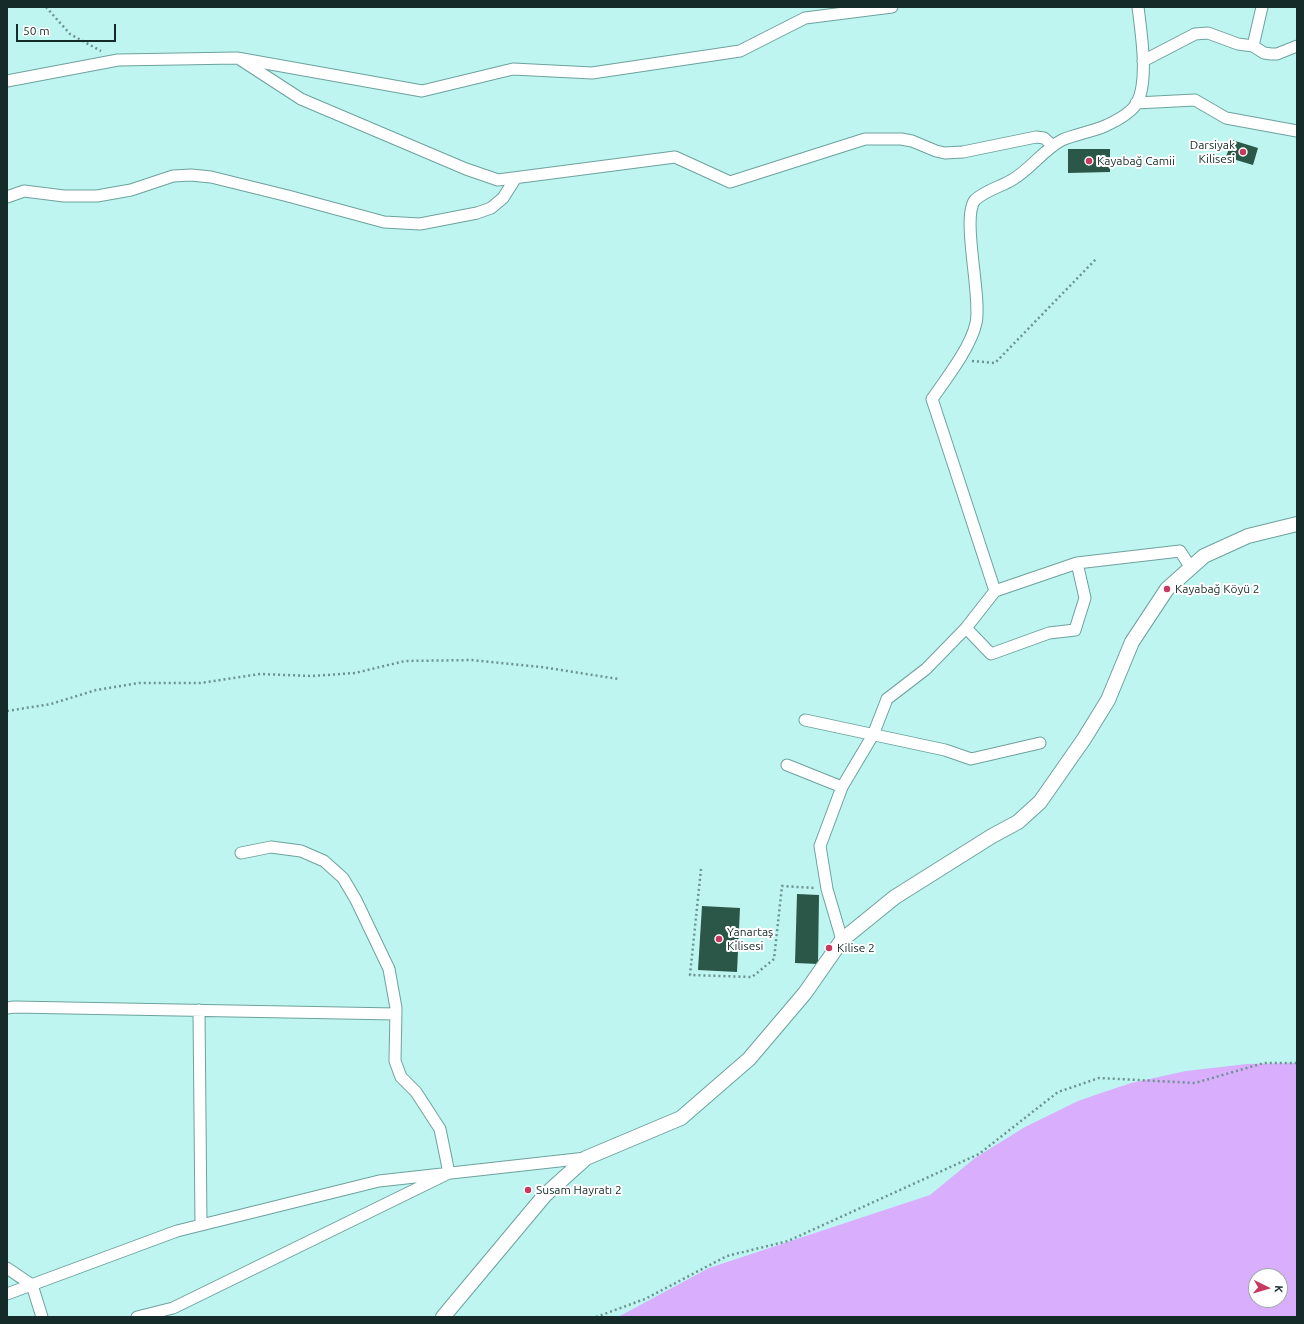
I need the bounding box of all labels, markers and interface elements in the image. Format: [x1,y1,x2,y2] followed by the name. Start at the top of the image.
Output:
[18,16,118,42] scale bar
[23,24,50,37] text: 50 m
[1190,138,1235,166] place label: Darsiyak Kilisesi
[1238,147,1248,157] marker: Darsiyak Kilisesi
[1097,154,1175,168] place label: Kayabağ Camii
[1084,156,1094,166] marker: Kayabağ Camii
[1175,582,1260,596] place label: Kayabağ Köyü 2
[1162,584,1172,594] marker: Kayabağ Köyü 2
[727,925,773,953] place label: Yanartaş Kilisesi
[714,934,724,944] marker: Yanartaş Kilisesi
[837,941,875,955] place label: Kilise 2
[824,943,834,953] marker: Kilise 2
[536,1183,622,1197] place label: Susam Hayratı 2
[523,1185,533,1195] marker: Susam Hayratı 2
[1248,1268,1288,1308] north arrow
[1273,1285,1285,1293] text: K

